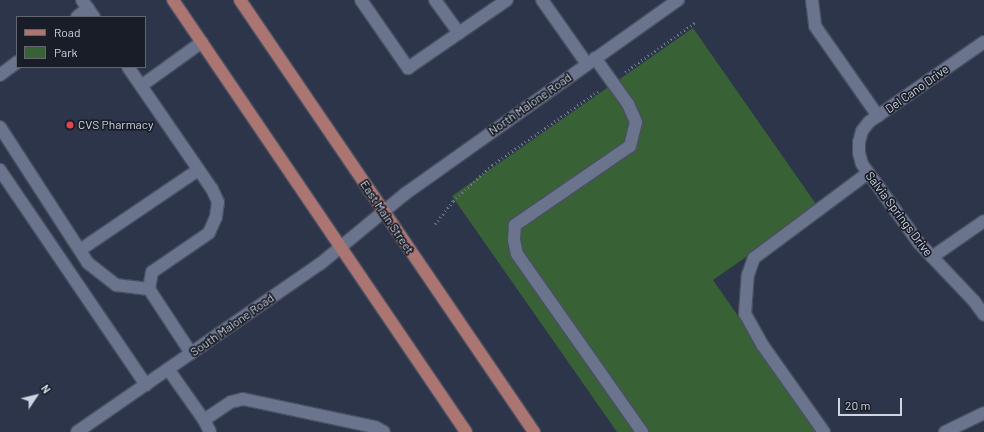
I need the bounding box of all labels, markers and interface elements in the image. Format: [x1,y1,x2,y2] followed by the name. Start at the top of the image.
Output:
[16,16,146,68] legend
[54,25,81,39] text: Road
[54,45,78,59] text: Park
[882,62,952,116] street label: Del Cano Drive
[486,70,574,138] street label: North Malone Road
[78,118,153,132] place label: CVS Pharmacy
[65,120,75,130] marker: CVS Pharmacy
[863,169,935,259] street label: Salvia Springs Drive
[357,178,417,256] street label: East Main Street
[187,291,277,359] street label: South Malone Road
[16,376,56,416] north arrow
[39,382,54,396] text: N
[840,390,904,416] scale bar
[845,398,871,412] text: 20 m

